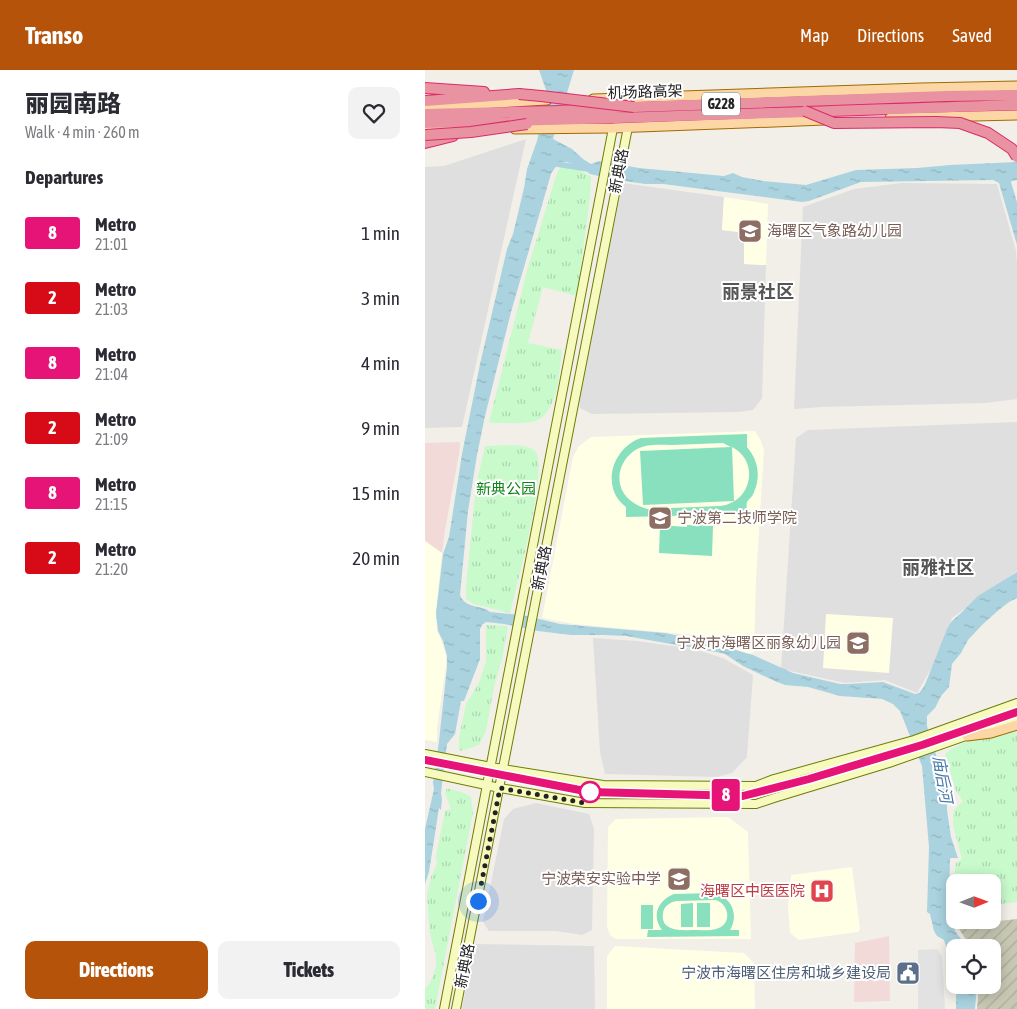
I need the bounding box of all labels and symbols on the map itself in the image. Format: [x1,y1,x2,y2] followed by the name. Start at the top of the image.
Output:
[607,82,683,101] street label: 机场路高架
[702,92,740,116] road number: G228
[606,147,631,195] street label: 新典路
[737,218,763,244] school or university icon: 海曙区气象路幼儿园
[767,222,902,239] place label: 海曙区气象路幼儿园
[722,281,794,302] district label: 丽景社区
[476,480,536,497] park label: 新典公园
[647,505,673,531] school or university icon: 宁波第二技师学院
[677,509,797,526] place label: 宁波第二技师学院
[529,544,554,592] street label: 新典路
[902,557,974,578] district label: 丽雅社区
[845,630,871,656] school or university icon: 宁波市海曙区丽象幼儿园
[676,634,841,651] place label: 宁波市海曙区丽象幼儿园
[930,754,957,807] water label: 庙后河
[710,779,742,811] line badge: 8
[579,781,601,803] unlabelled marker
[666,866,692,892] school or university icon: 宁波荣安实验中学
[541,870,661,887] place label: 宁波荣安实验中学
[946,874,1001,929] north arrow
[809,878,835,904] hospital icon: 海曙区中医医院
[700,882,805,899] place label: 海曙区中医医院
[466,889,491,914] your location
[452,942,477,990] street label: 新典路
[895,960,921,986] public building icon: 宁波市海曙区住房和城乡建设局
[681,964,891,981] place label: 宁波市海曙区住房和城乡建设局

